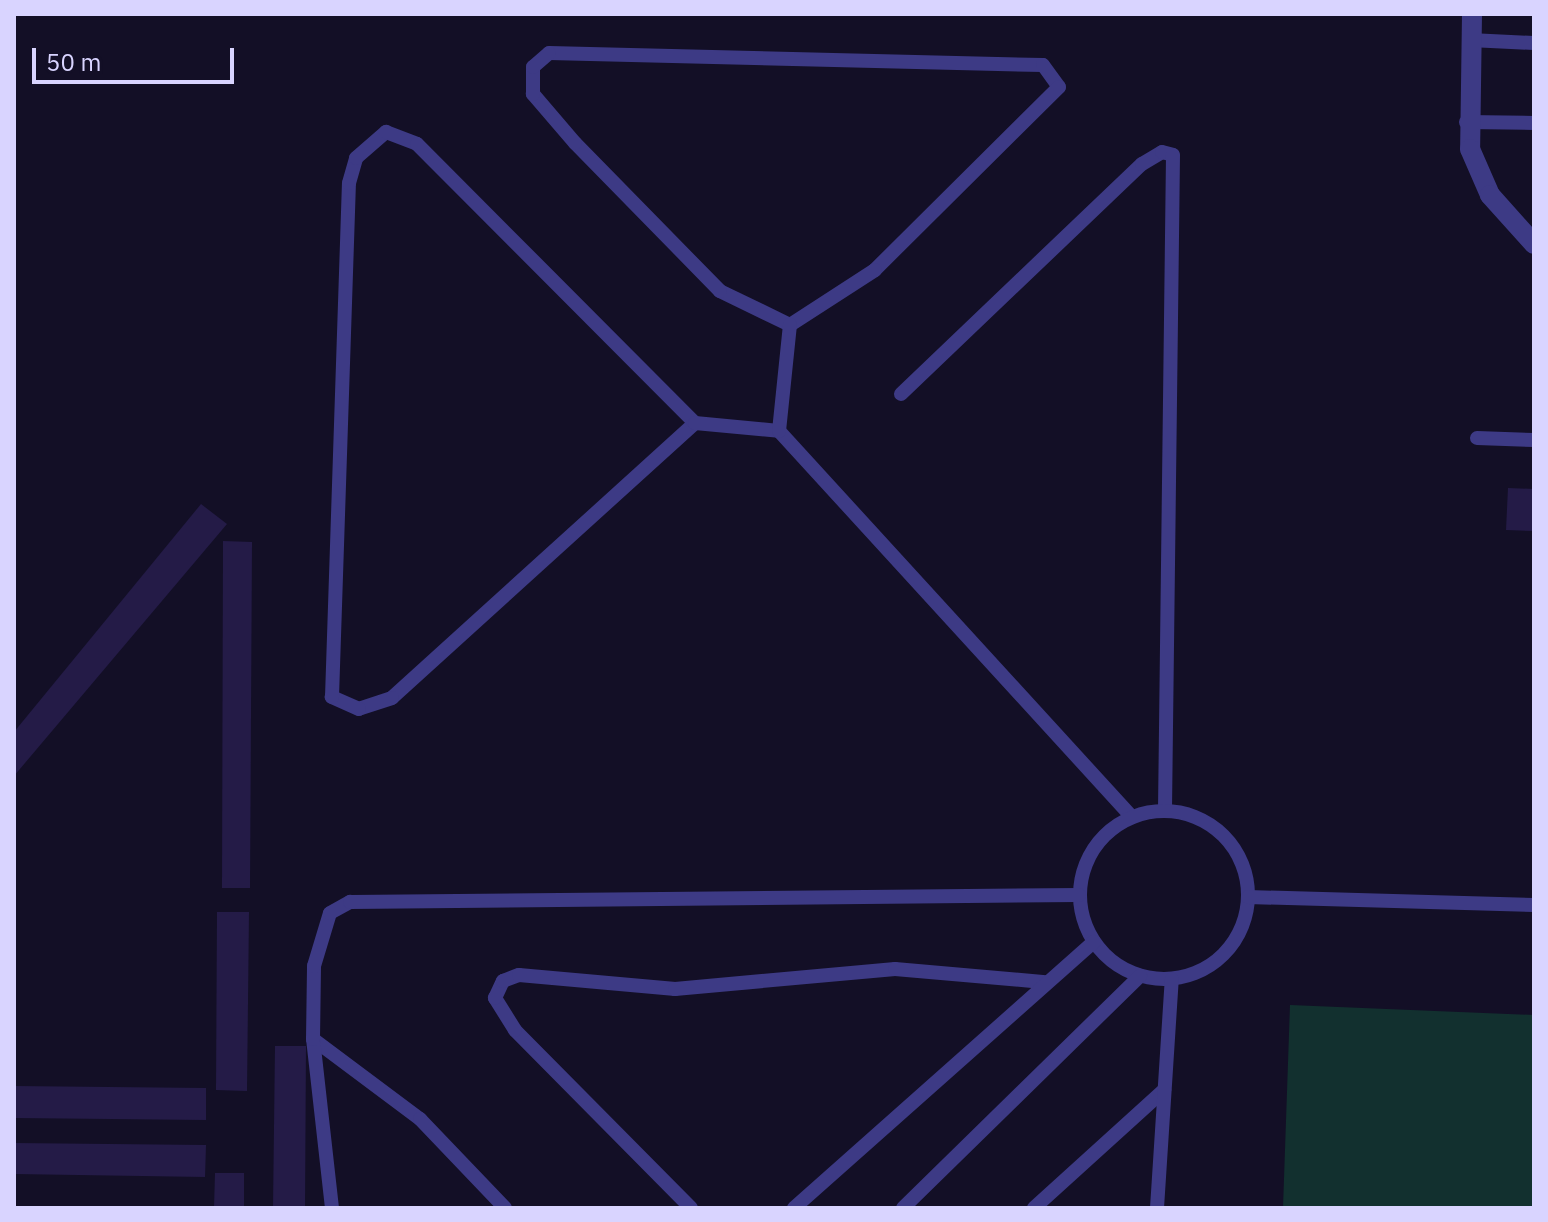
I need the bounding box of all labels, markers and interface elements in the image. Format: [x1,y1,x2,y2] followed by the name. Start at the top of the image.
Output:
[36,32,238,82] scale bar
[46,46,101,78] text: 50 m

